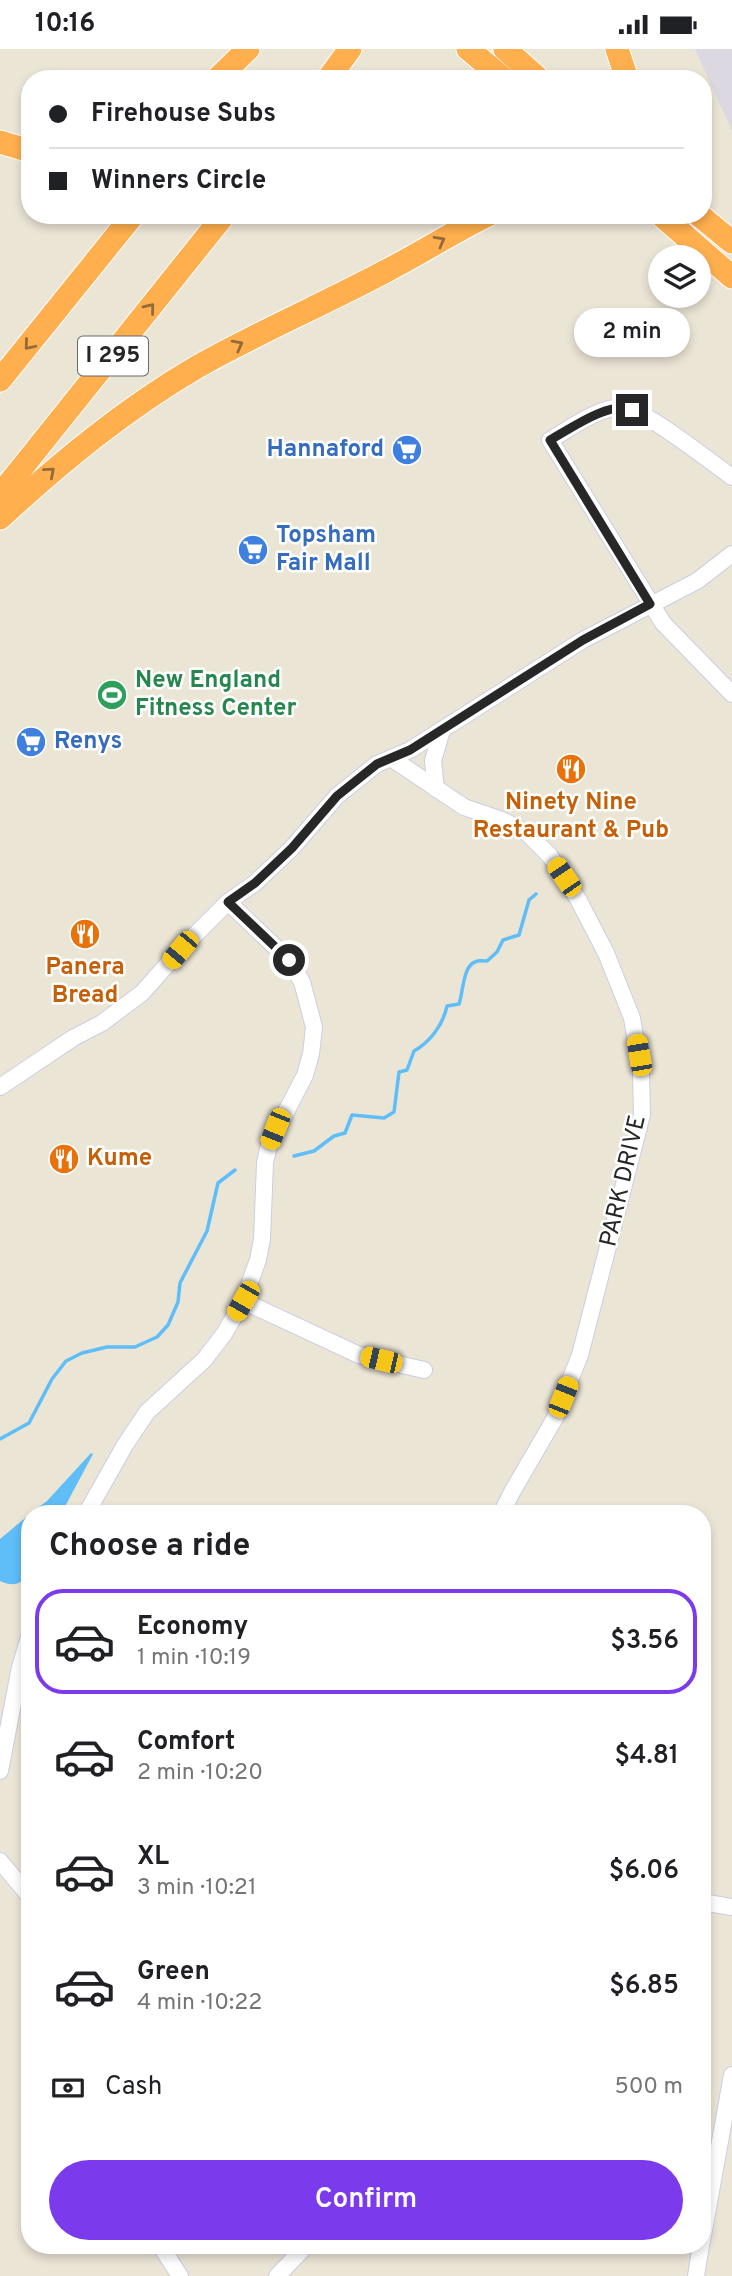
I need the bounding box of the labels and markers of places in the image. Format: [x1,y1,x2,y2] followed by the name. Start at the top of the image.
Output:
[390,433,424,467] supermarket icon: Hannaford
[266,435,384,465] place label: Hannaford
[276,521,376,579] place label: Topsham Fair Mall
[236,533,270,567] supermarket icon: Topsham Fair Mall
[135,666,296,724] place label: New England Fitness Center
[95,678,129,712] sports icon: New England Fitness Center
[14,725,48,759] supermarket icon: Renys
[54,727,122,757] place label: Renys
[554,752,588,786] restaurant icon: Ninety Nine Restaurant & Pub
[473,788,669,846] place label: Ninety Nine Restaurant & Pub
[68,917,102,951] restaurant icon: Panera Bread
[45,953,125,1011] place label: Panera Bread
[47,1142,81,1176] restaurant icon: Kume
[87,1144,152,1174] place label: Kume

